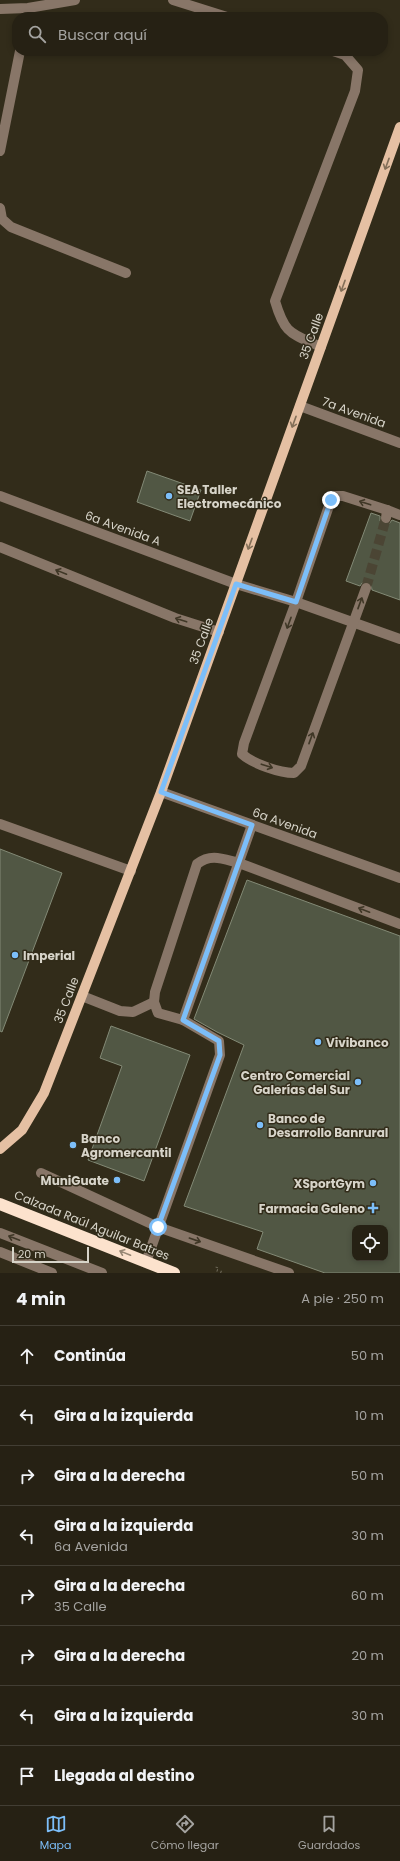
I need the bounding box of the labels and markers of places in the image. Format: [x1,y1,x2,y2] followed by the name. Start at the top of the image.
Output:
[177,481,282,512] place label: SEA Taller Electromecánico
[164,491,174,501] marker: SEA Taller Electromecánico
[23,947,75,964] place label: Imperial
[10,950,20,960] marker: Imperial
[326,1034,389,1051] place label: Vivibanco
[313,1037,323,1047] marker: Vivibanco
[241,1067,350,1098] place label: Centro Comercial Galerías del Sur
[353,1077,363,1087] marker: Centro Comercial Galerías del Sur
[268,1110,388,1141] place label: Banco de Desarrollo Banrural
[255,1120,265,1130] marker: Banco de Desarrollo Banrural
[81,1130,171,1161] place label: Banco Agromercantil
[68,1140,78,1150] marker: Banco Agromercantil
[41,1172,110,1189] place label: MuniGuate
[112,1175,122,1185] marker: MuniGuate
[294,1175,365,1192] place label: XSportGym
[368,1178,378,1188] marker: XSportGym
[259,1200,365,1217] place label: Farmacia Galeno
[368,1203,378,1213] marker: Farmacia Galeno

